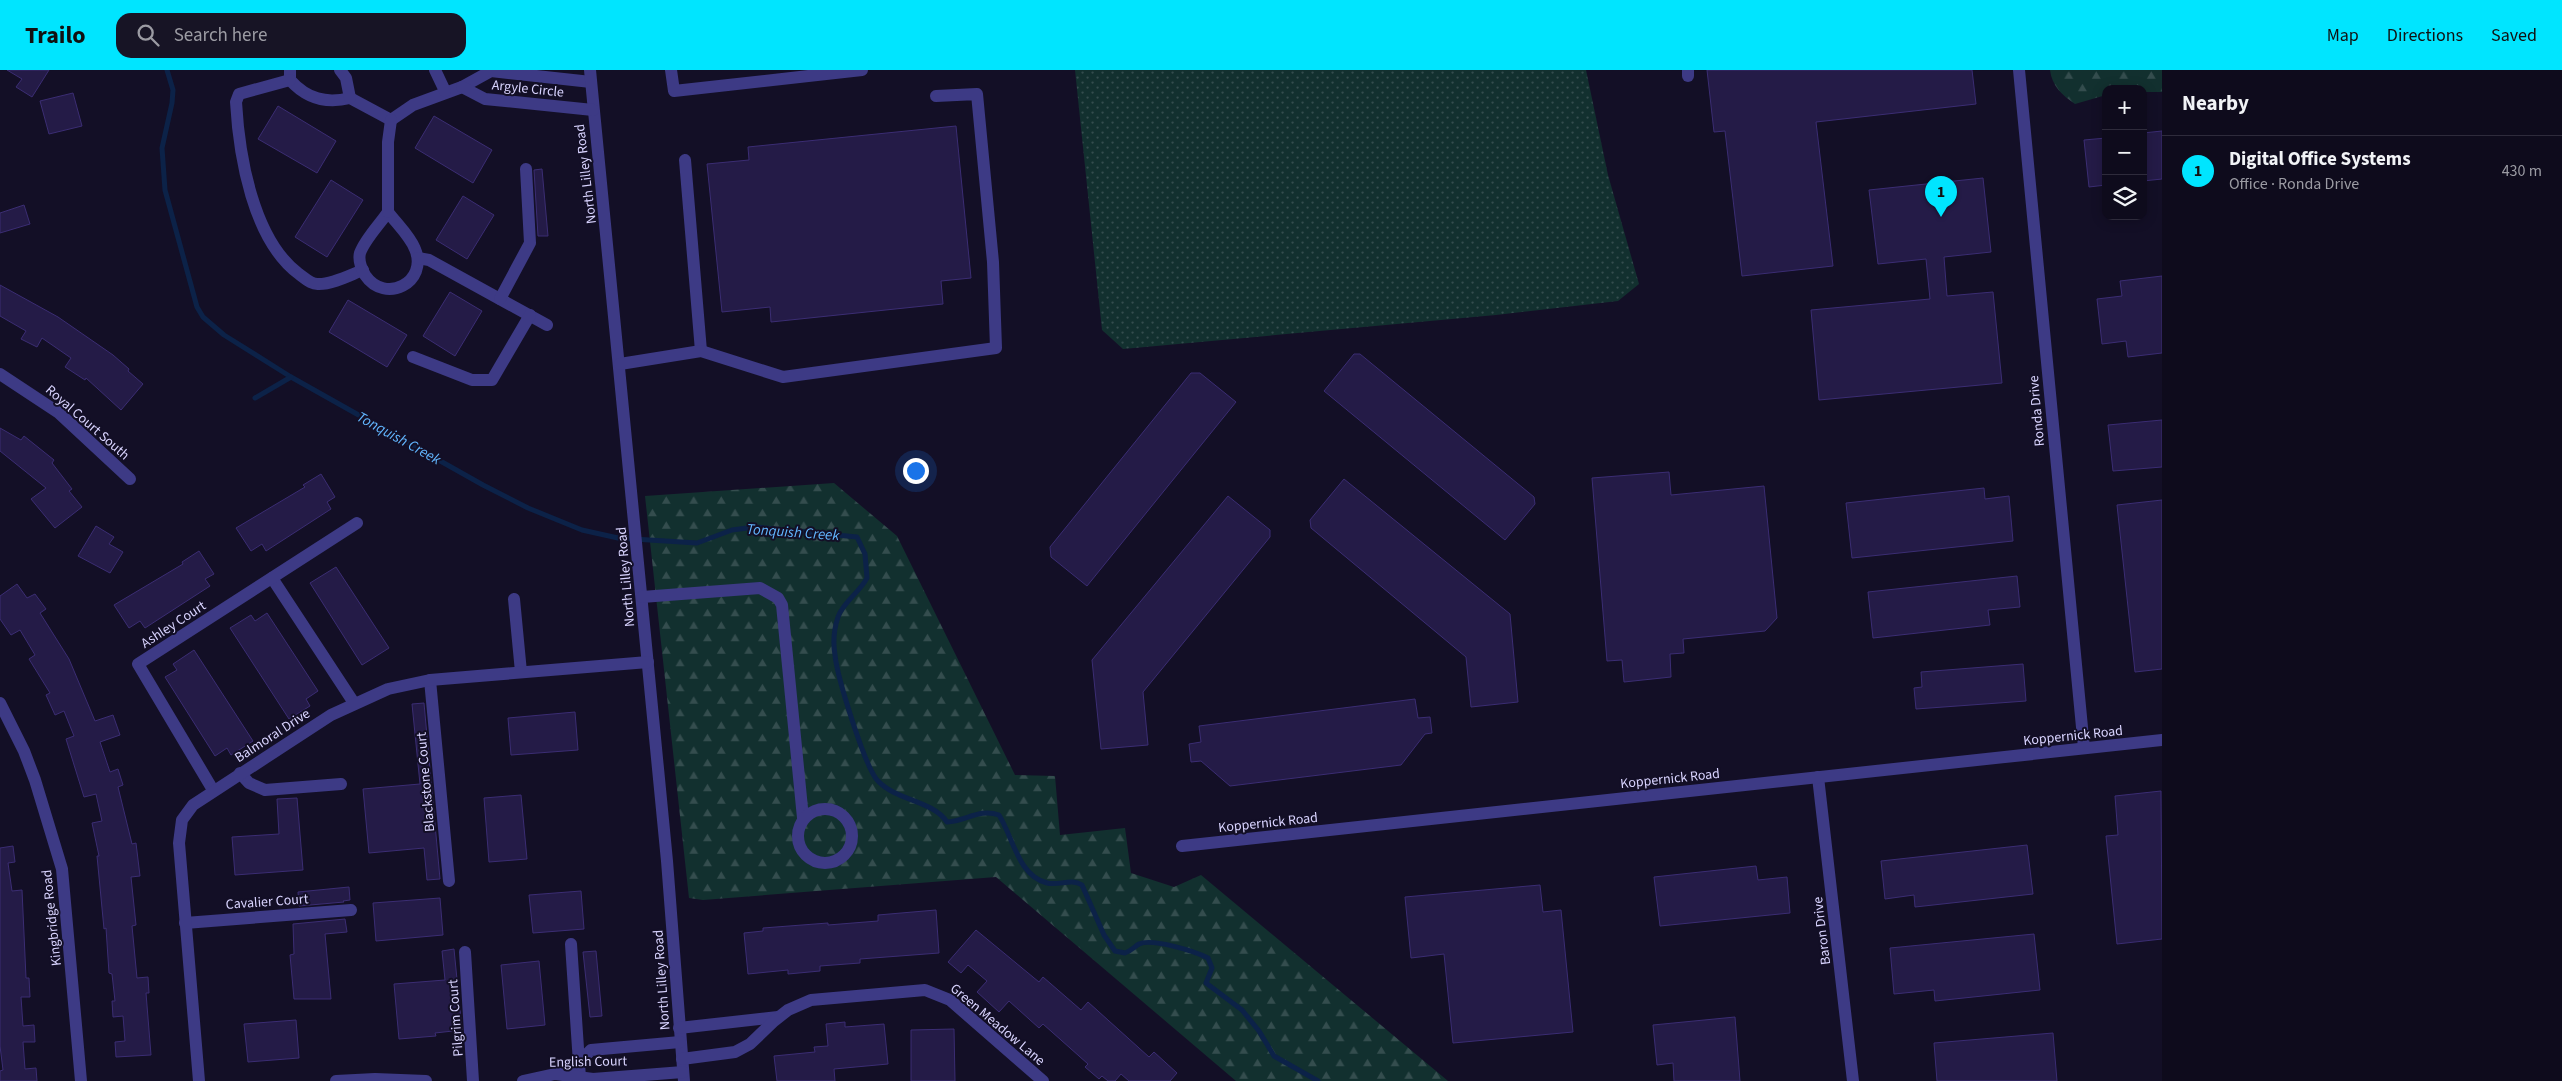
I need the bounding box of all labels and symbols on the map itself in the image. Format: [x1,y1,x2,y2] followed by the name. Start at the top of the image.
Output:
[491,75,565,103] street label: Argyle Circle
[570,123,602,225] street label: North Lilley Road
[1925,176,1957,217] pin: 1
[2024,375,2050,447] street label: Ronda Drive
[41,381,134,465] street label: Royal Court South
[353,407,445,471] water label: Tonquish Creek
[903,458,929,484] your location
[746,519,841,546] water label: Tonquish Creek
[612,526,640,628] street label: North Lilley Road
[137,596,210,653] street label: Ashley Court
[231,704,314,768] street label: Balmoral Drive
[2022,721,2124,751] street label: Koppernick Road
[412,731,440,833] street label: Blackstone Court
[1619,764,1721,794] street label: Koppernick Road
[1217,808,1319,838] street label: Koppernick Road
[37,869,67,967] street label: Kingbridge Road
[225,889,309,915] street label: Cavalier Court
[1808,896,1836,966] street label: Baron Drive
[649,929,675,1031] street label: North Lilley Road
[443,978,469,1057] street label: Pilgrim Court
[946,979,1049,1070] street label: Green Meadow Lane
[549,1051,628,1073] street label: English Court

